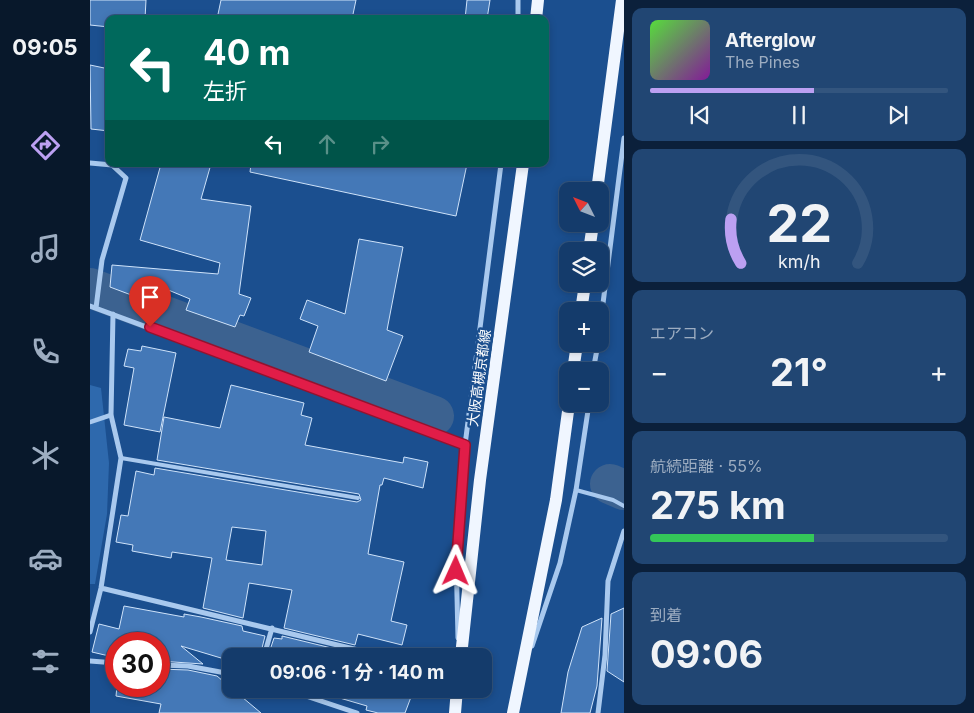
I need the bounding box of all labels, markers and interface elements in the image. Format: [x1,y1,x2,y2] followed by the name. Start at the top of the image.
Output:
[725,29,816,52] text: Afterglow
[203,31,291,73] text: 40 m
[12,34,78,60] text: 09:05
[120,35,185,100] icon: left
[725,52,800,72] text: The Pines
[203,78,247,104] text: 左折
[686,101,714,129] icon: previous
[785,101,813,129] icon: pause
[884,101,912,129] icon: next
[28,128,63,163] icon: directions
[260,130,288,158] icon: left
[313,130,341,158] icon: ahead
[366,130,394,158] icon: right
[559,182,609,232] north arrow
[559,182,609,412] map controls
[766,192,832,255] text: 22
[28,231,63,266] icon: music
[559,242,609,292] button: layers
[778,251,820,272] text: km/h
[129,276,171,327] pin
[136,283,164,311] icon: arrive
[559,302,609,352] button: +
[650,323,714,343] text: エアコン
[463,328,494,428] street label: 大阪高槻京都線
[28,334,63,369] icon: phone
[770,349,828,395] text: 21°
[650,355,669,389] text: −
[929,355,948,389] text: +
[559,362,609,412] button: −
[28,438,63,473] icon: climate
[650,456,763,476] text: 航続距離 · 55%
[650,482,786,528] text: 275 km
[28,541,63,576] icon: car
[429,544,481,596] position arrow
[650,605,682,625] text: 到着
[650,631,763,677] text: 09:06
[105,632,170,697] speed limit sign: 30
[28,644,63,679] icon: filters
[270,661,444,684] text: 09:06 · 1 分 · 140 m

